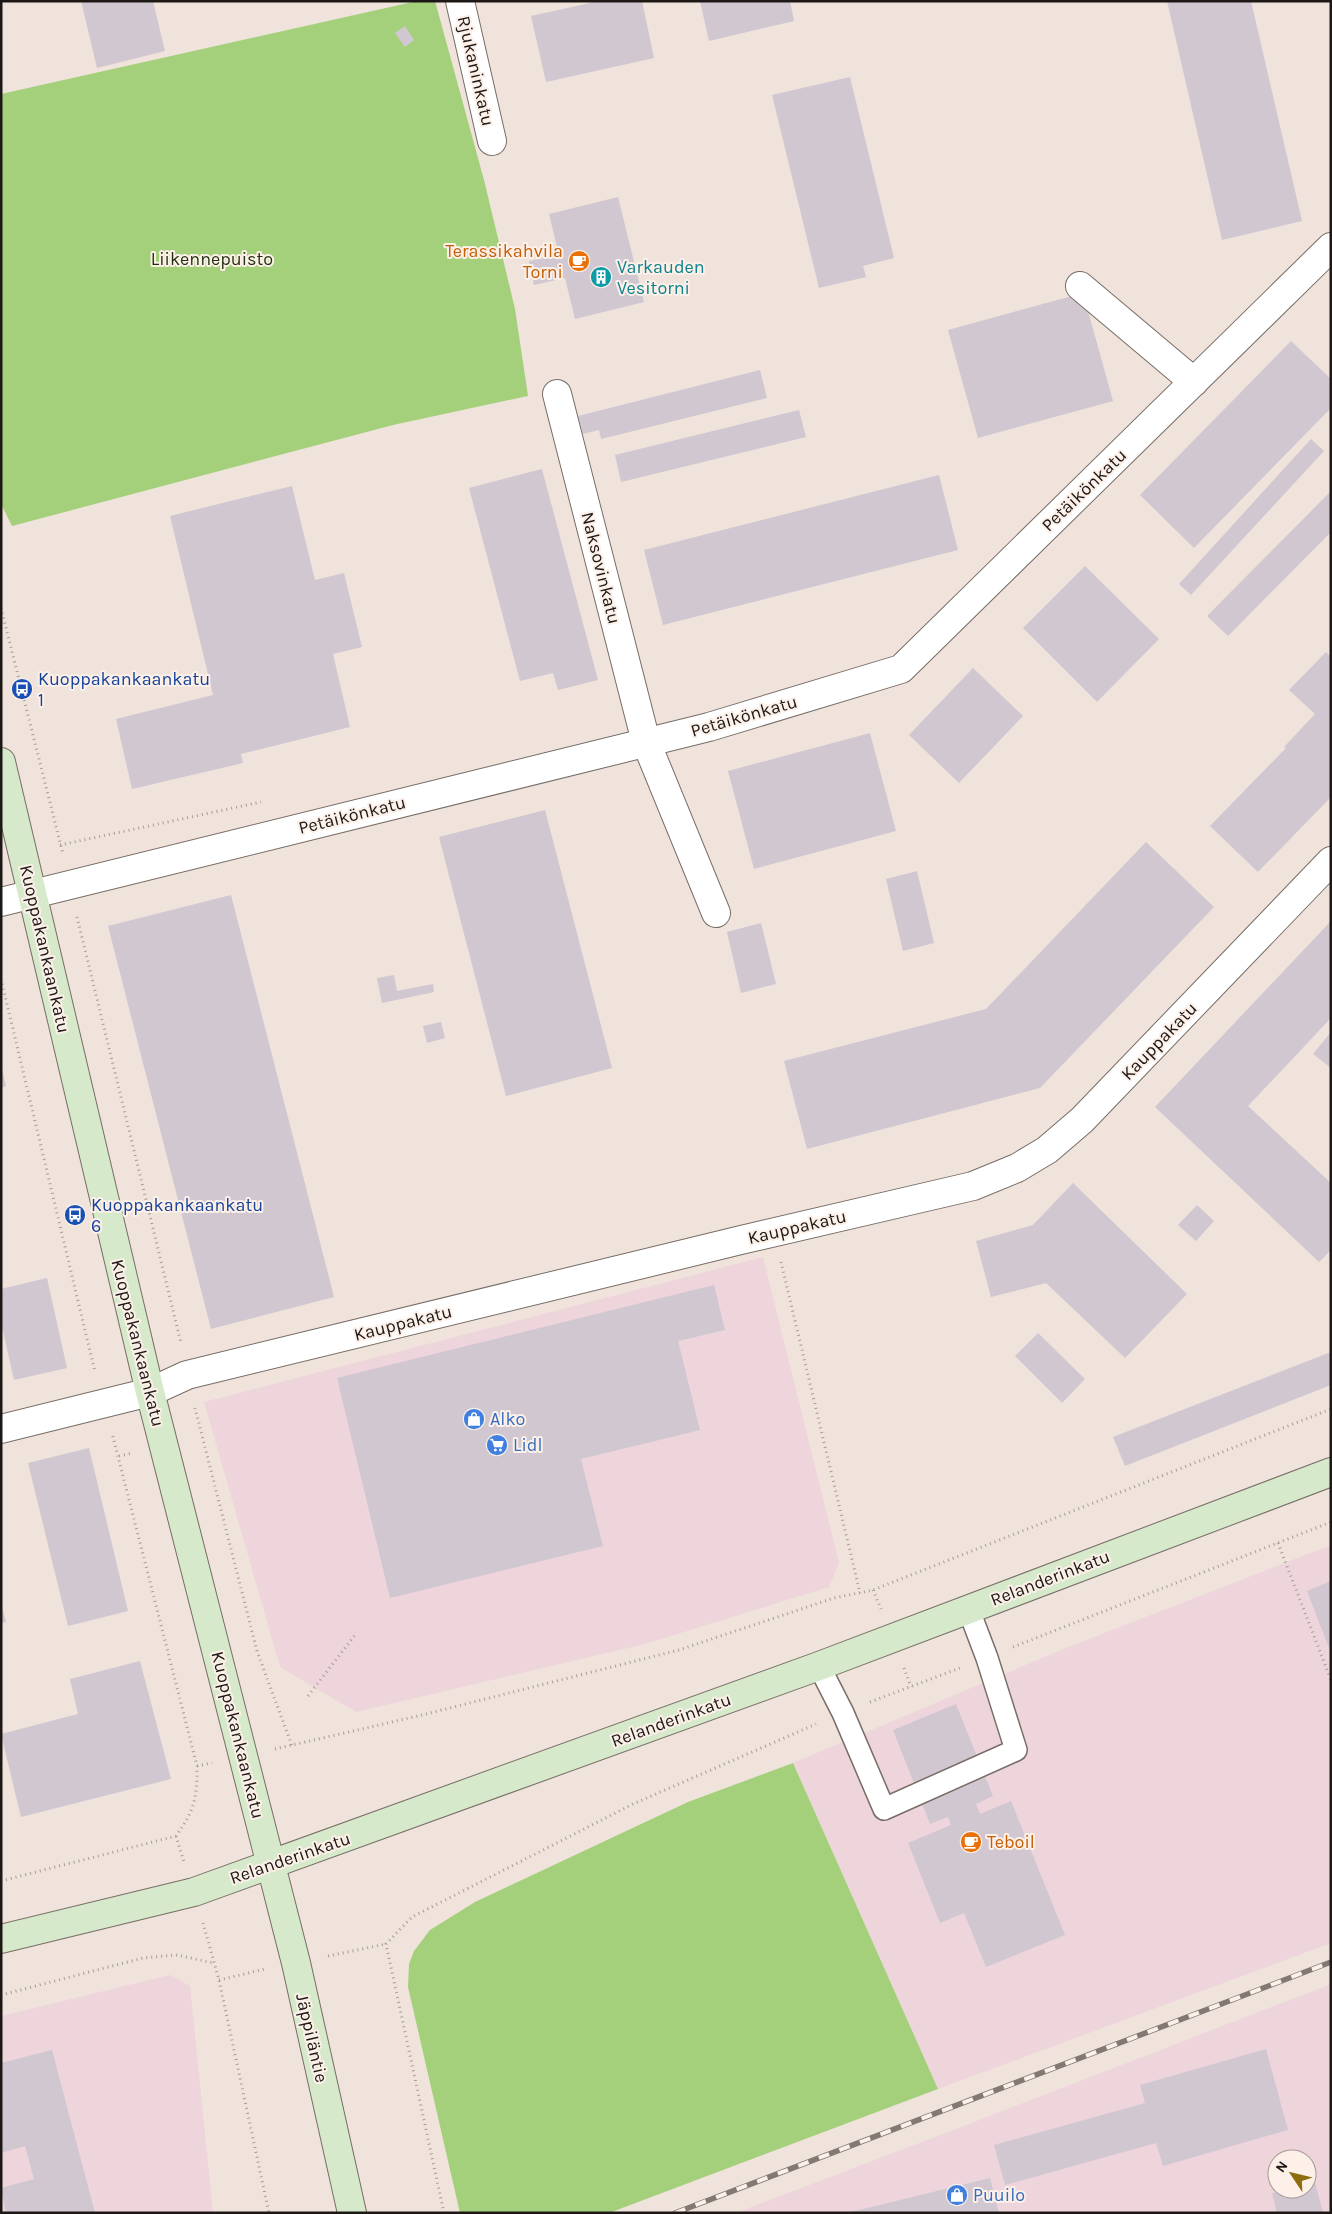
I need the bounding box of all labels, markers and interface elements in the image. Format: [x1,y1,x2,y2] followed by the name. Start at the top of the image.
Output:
[453,14,499,128] street label: Rjukaninkatu
[445,240,563,283] place label: Terassikahvila Torni
[151,248,273,270] park label: Liikennepuisto
[567,249,591,273] cafe icon: Terassikahvila Torni
[617,256,705,299] place label: Varkauden Vesitorni
[589,265,613,289] building icon: Varkauden Vesitorni
[1037,444,1131,536] street label: Petäikönkatu
[576,510,626,626] street label: Naksovinkatu
[38,668,210,711] place label: Kuoppakankaankatu 1
[10,677,34,701] bus stop icon: Kuoppakankaankatu 1
[688,690,800,742] street label: Petäikönkatu
[296,791,408,839] street label: Petäikönkatu
[15,863,75,1035] street label: Kuoppakankaankatu
[1116,997,1202,1085] street label: Kauppakatu
[91,1194,263,1237] place label: Kuoppakankaankatu 6
[63,1203,87,1227] bus stop icon: Kuoppakankaankatu 6
[746,1205,848,1249] street label: Kauppakatu
[107,1257,169,1429] street label: Kuoppakankaankatu
[352,1300,454,1346] street label: Kauppakatu
[462,1407,486,1431] shop icon: Alko
[490,1408,525,1430] place label: Alko
[485,1433,509,1457] supermarket icon: Lidl
[513,1434,542,1456] place label: Lidl
[987,1545,1113,1611] street label: Relanderinkatu
[207,1649,269,1821] street label: Kuoppakankaankatu
[608,1688,734,1752] street label: Relanderinkatu
[227,1827,353,1889] street label: Relanderinkatu
[959,1830,983,1854] cafe icon: Teboil
[987,1831,1035,1853] place label: Teboil
[291,1991,333,2085] street label: Jäppiläntie
[1267,2149,1317,2199] north arrow
[1272,2158,1292,2176] text: N
[945,2183,969,2207] shop icon: Puuilo
[973,2184,1025,2206] place label: Puuilo

